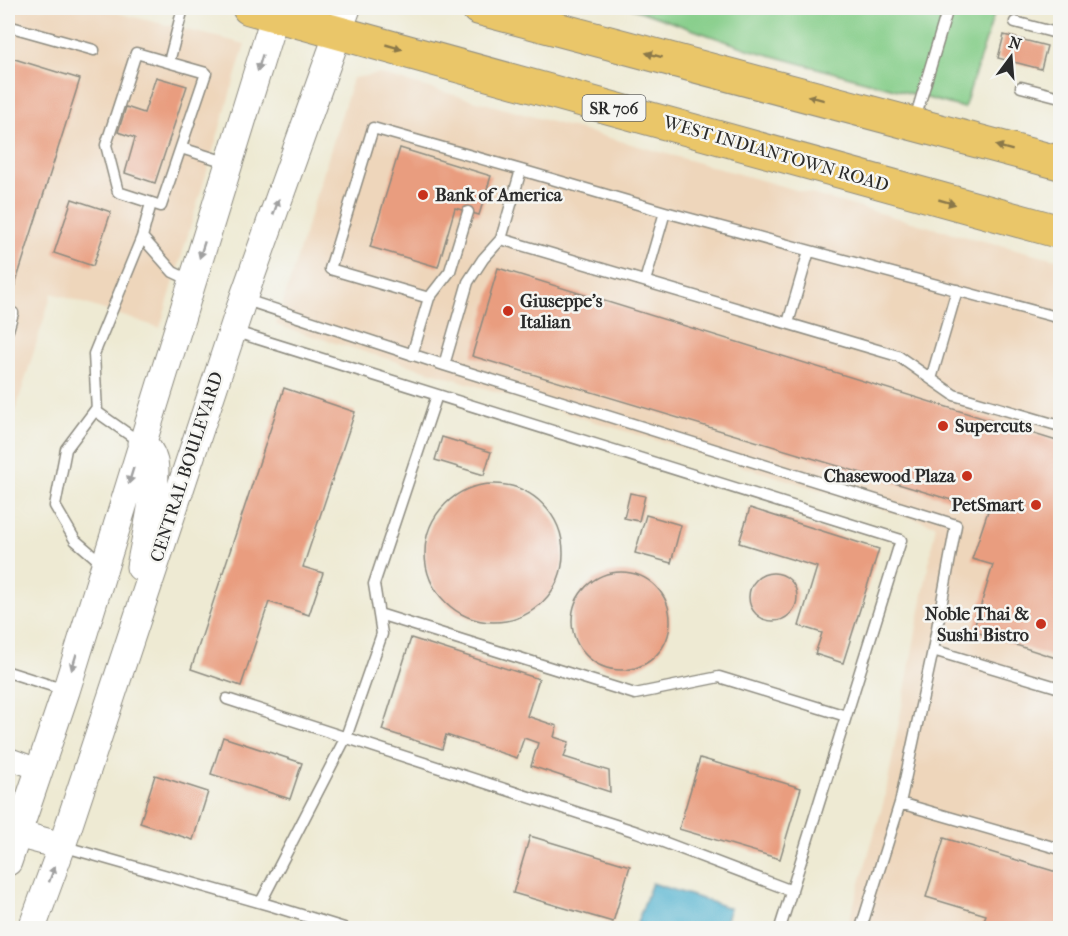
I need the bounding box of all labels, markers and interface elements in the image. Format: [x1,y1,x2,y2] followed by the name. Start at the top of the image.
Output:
[981,27,1041,87] north arrow
[1007,32,1024,54] text: N
[386,43,404,52] one-way arrow
[645,49,664,59] one-way arrow
[255,54,264,72] one-way arrow
[807,92,825,102] one-way arrow
[582,95,646,121] road number: SR 706
[660,111,891,196] street label: WEST INDIANTOWN ROAD
[995,143,1013,152] one-way arrow
[435,185,563,206] place label: Bank of America
[416,188,430,202] marker: Bank of America
[938,197,956,207] one-way arrow
[271,198,281,216] one-way arrow
[197,241,206,259] one-way arrow
[520,291,603,333] place label: Giuseppe's Italian
[501,304,515,318] marker: Giuseppe's Italian
[146,369,228,565] street label: CENTRAL BOULEVARD
[955,416,1032,437] place label: Supercuts
[936,419,950,433] marker: Supercuts
[824,466,956,487] place label: Chasewood Plaza
[126,467,135,485] one-way arrow
[960,469,974,483] marker: Chasewood Plaza
[951,495,1025,516] place label: PetSmart
[1029,498,1043,512] marker: PetSmart
[925,604,1029,646] place label: Noble Thai & Sushi Bistro
[1034,617,1048,631] marker: Noble Thai & Sushi Bistro
[69,653,79,671] one-way arrow
[47,864,57,882] one-way arrow

